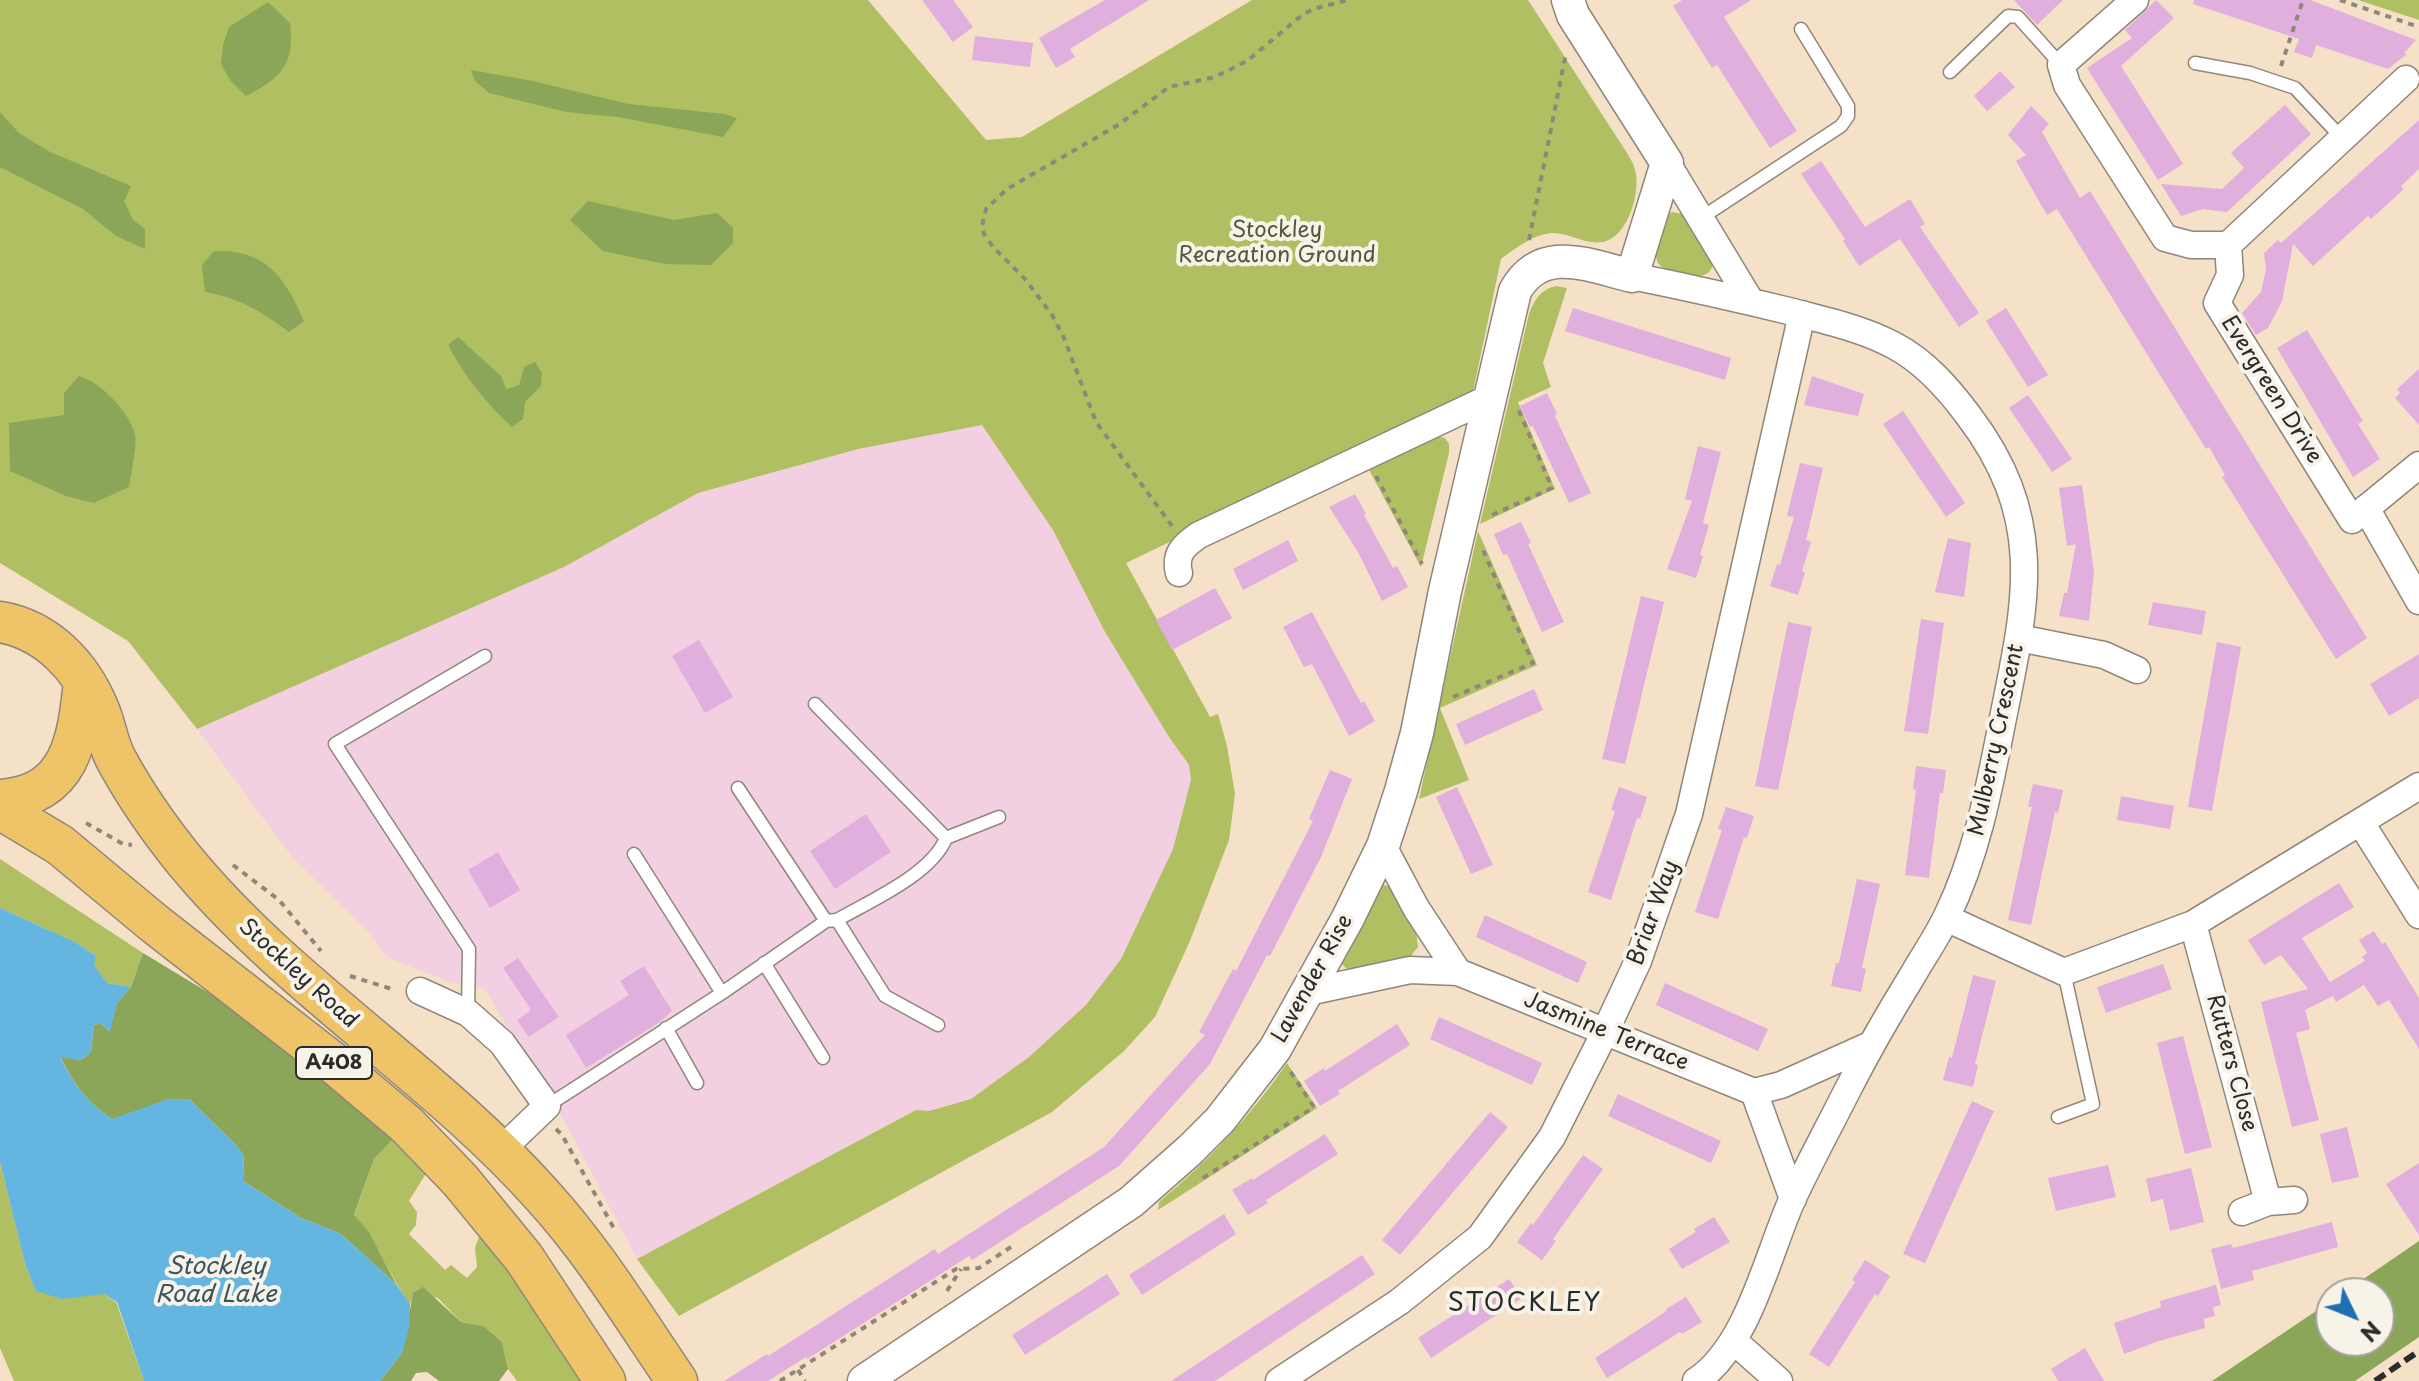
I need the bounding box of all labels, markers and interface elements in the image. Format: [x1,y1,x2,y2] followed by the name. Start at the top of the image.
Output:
[1178,218,1376,270] park label: Stockley Recreation Ground
[2215,311,2327,469] street label: Evergreen Drive
[1964,642,2030,838] street label: Mulberry Crescent
[1623,857,1685,969] street label: Briar Way
[1267,910,1359,1048] street label: Lavender Rise
[233,914,363,1034] street label: Stockley Road
[1520,987,1692,1077] street label: Jasmine Terrace
[2200,991,2262,1135] street label: Rutters Close
[296,1047,372,1079] road number: A408
[156,1253,276,1309] water label: Stockley Road Lake
[2315,1277,2395,1357] north arrow
[1447,1288,1603,1320] district label: STOCKLEY
[2353,1315,2389,1350] text: N

